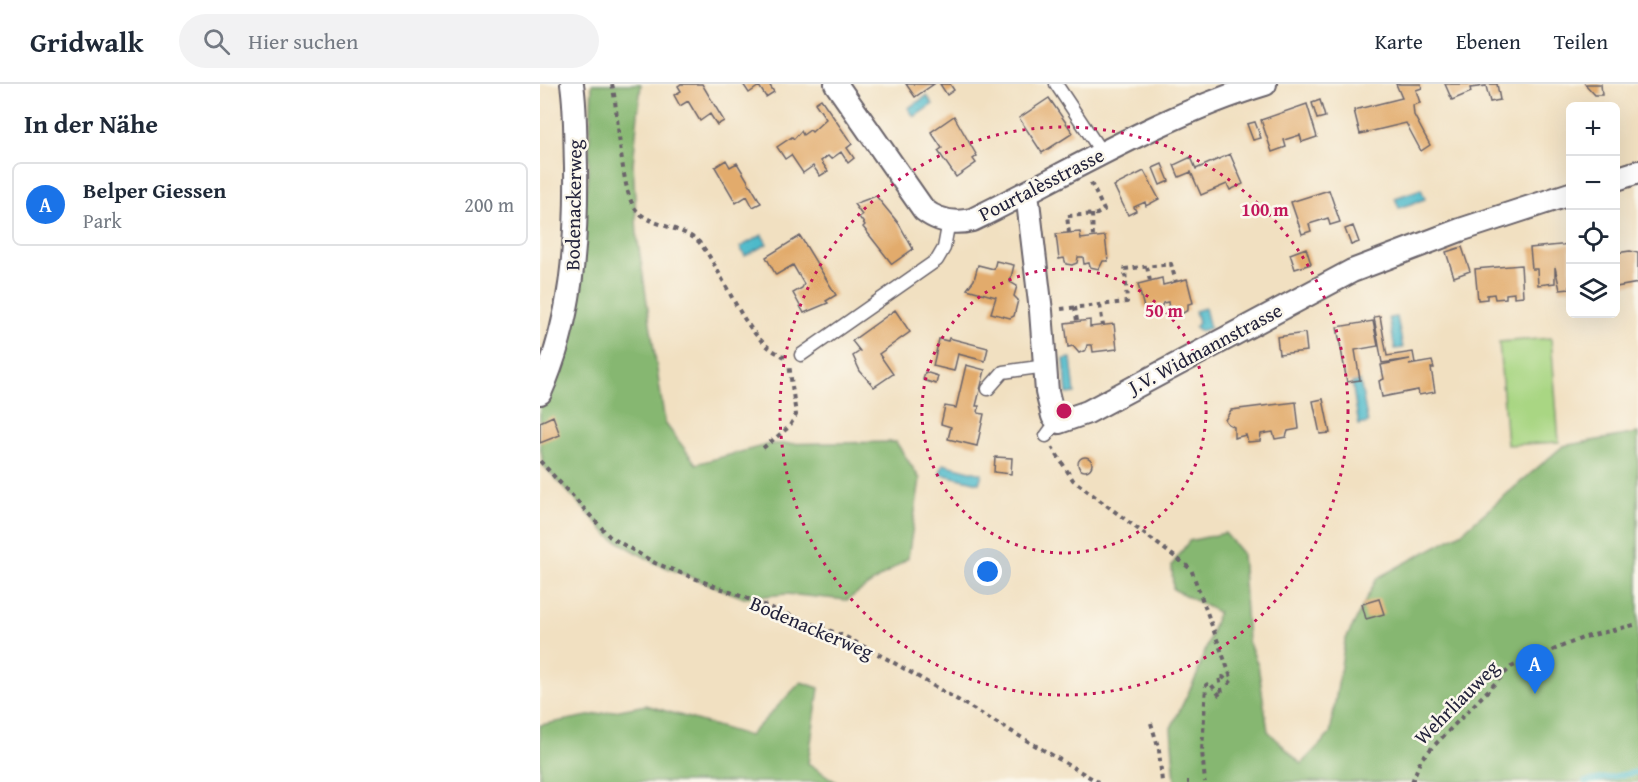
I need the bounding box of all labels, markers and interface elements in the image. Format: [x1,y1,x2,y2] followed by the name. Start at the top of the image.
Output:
[179,14,599,68] search box
[30,21,143,62] text: Gridwalk
[200,25,233,58] icon: search
[248,25,358,57] text: Hier suchen
[1375,26,1423,57] text: Karte
[1456,26,1521,57] text: Ebenen
[1554,26,1608,57] text: Teilen
[1566,102,1620,318] map controls
[1566,102,1620,156] button: +
[24,104,158,143] text: In der Nähe
[557,139,589,271] street label: Bodenackerweg
[973,140,1109,228] street label: Pourtalèsstrasse
[1566,156,1620,210] button: −
[83,174,226,206] text: Belper Giessen
[39,190,52,219] text: A
[464,190,514,219] text: 200 m
[1241,196,1289,223] text: 100 m
[83,206,122,235] text: Park
[1566,210,1620,264] button: locate
[1566,264,1620,318] button: layers
[1120,295,1287,402] street label: J.V. Widmannstrasse
[1145,297,1184,324] text: 50 m
[1054,401,1074,421] centre of rings
[973,557,1002,586] your location
[746,588,878,666] street label: Bodenackerweg
[1516,644,1554,694] pin: A
[1407,653,1505,751] street label: Wehrliauweg

